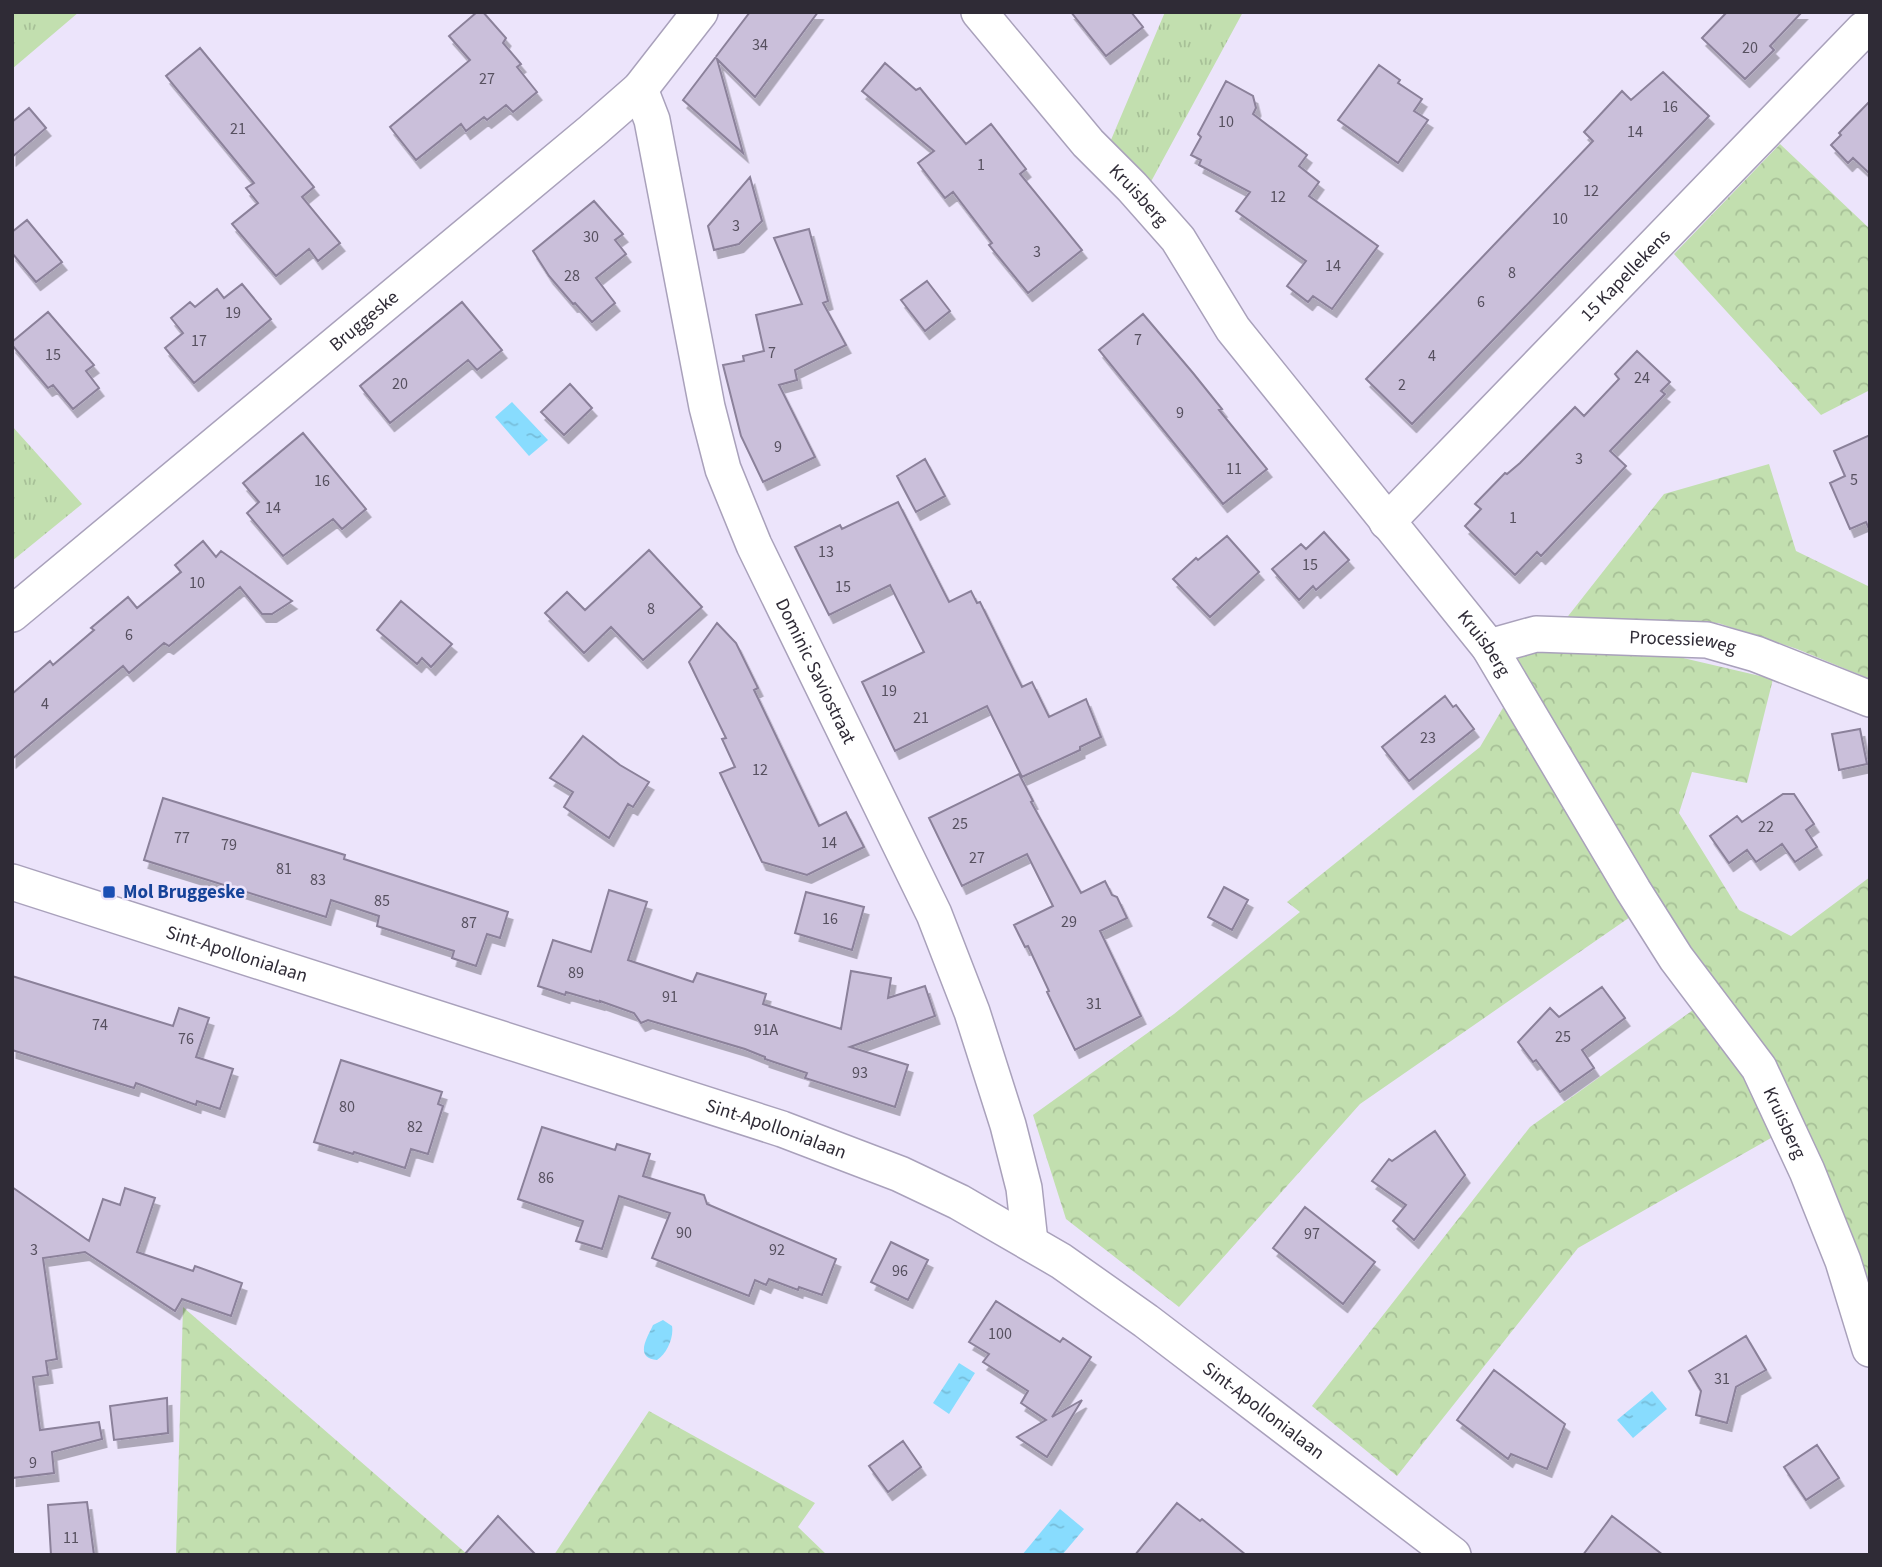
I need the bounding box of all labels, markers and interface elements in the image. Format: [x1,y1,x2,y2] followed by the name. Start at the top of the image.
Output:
[752,34,768,56] house number: 34
[1742,37,1758,59] house number: 20
[479,68,495,90] house number: 27
[1662,96,1678,118] house number: 16
[1218,111,1234,133] house number: 10
[230,118,246,140] house number: 21
[1627,121,1643,143] house number: 14
[977,154,985,176] house number: 1
[1103,158,1175,233] street label: Kruisberg
[1583,180,1599,202] house number: 12
[1270,186,1286,208] house number: 12
[1552,208,1568,230] house number: 10
[732,215,740,237] house number: 3
[1574,223,1677,328] street label: 15 Kapellekens
[583,226,599,248] house number: 30
[1033,241,1041,263] house number: 3
[1325,255,1341,277] house number: 14
[1508,262,1516,284] house number: 8
[564,265,580,287] house number: 28
[323,284,404,358] street label: Bruggeske
[1477,291,1485,313] house number: 6
[225,302,241,324] house number: 19
[1134,329,1142,351] house number: 7
[191,330,207,352] house number: 17
[768,342,776,364] house number: 7
[45,344,61,366] house number: 15
[1428,345,1436,367] house number: 4
[1634,367,1650,389] house number: 24
[392,373,408,395] house number: 20
[1398,374,1406,396] house number: 2
[1176,402,1184,424] house number: 9
[774,436,782,458] house number: 9
[1575,448,1583,470] house number: 3
[1226,458,1242,480] house number: 11
[1850,469,1858,491] house number: 5
[314,470,330,492] house number: 16
[265,497,281,519] house number: 14
[1509,507,1517,529] house number: 1
[818,541,834,563] house number: 13
[1302,554,1318,576] house number: 15
[189,572,205,594] house number: 10
[835,576,851,598] house number: 15
[769,594,863,749] street label: Dominic Saviostraat
[647,598,655,620] house number: 8
[1451,604,1517,682] street label: Kruisberg
[125,624,133,646] house number: 6
[1629,624,1740,661] street label: Processieweg
[881,680,897,702] house number: 19
[41,693,49,715] house number: 4
[913,707,929,729] house number: 21
[1420,727,1436,749] house number: 23
[752,759,768,781] house number: 12
[952,813,968,835] house number: 25
[1758,816,1774,838] house number: 22
[174,827,190,849] house number: 77
[821,832,837,854] house number: 14
[221,834,237,856] house number: 79
[969,847,985,869] house number: 27
[276,858,292,880] house number: 81
[310,869,326,891] house number: 83
[123,879,245,906] place label: Mol Bruggeske
[101,884,117,900] marker: Mol Bruggeske
[374,890,390,912] house number: 85
[822,908,838,930] house number: 16
[1061,911,1077,933] house number: 29
[461,912,477,934] house number: 87
[162,919,311,989] street label: Sint-Apollonialaan
[568,962,584,984] house number: 89
[662,986,678,1008] house number: 91
[1086,993,1102,1015] house number: 31
[92,1014,108,1036] house number: 74
[754,1019,779,1041] house number: 91A
[1555,1026,1571,1048] house number: 25
[178,1028,194,1050] house number: 76
[852,1062,868,1084] house number: 93
[1756,1082,1813,1164] street label: Kruisberg
[702,1092,850,1166] street label: Sint-Apollonialaan
[339,1096,355,1118] house number: 80
[407,1116,423,1138] house number: 82
[538,1167,554,1189] house number: 86
[676,1222,692,1244] house number: 90
[1304,1223,1320,1245] house number: 97
[30,1239,38,1261] house number: 3
[769,1239,785,1261] house number: 92
[892,1260,908,1282] house number: 96
[988,1323,1012,1345] house number: 100
[1197,1355,1330,1466] street label: Sint-Apollonialaan
[1714,1368,1730,1390] house number: 31
[29,1452,37,1474] house number: 9
[63,1527,79,1549] house number: 11

